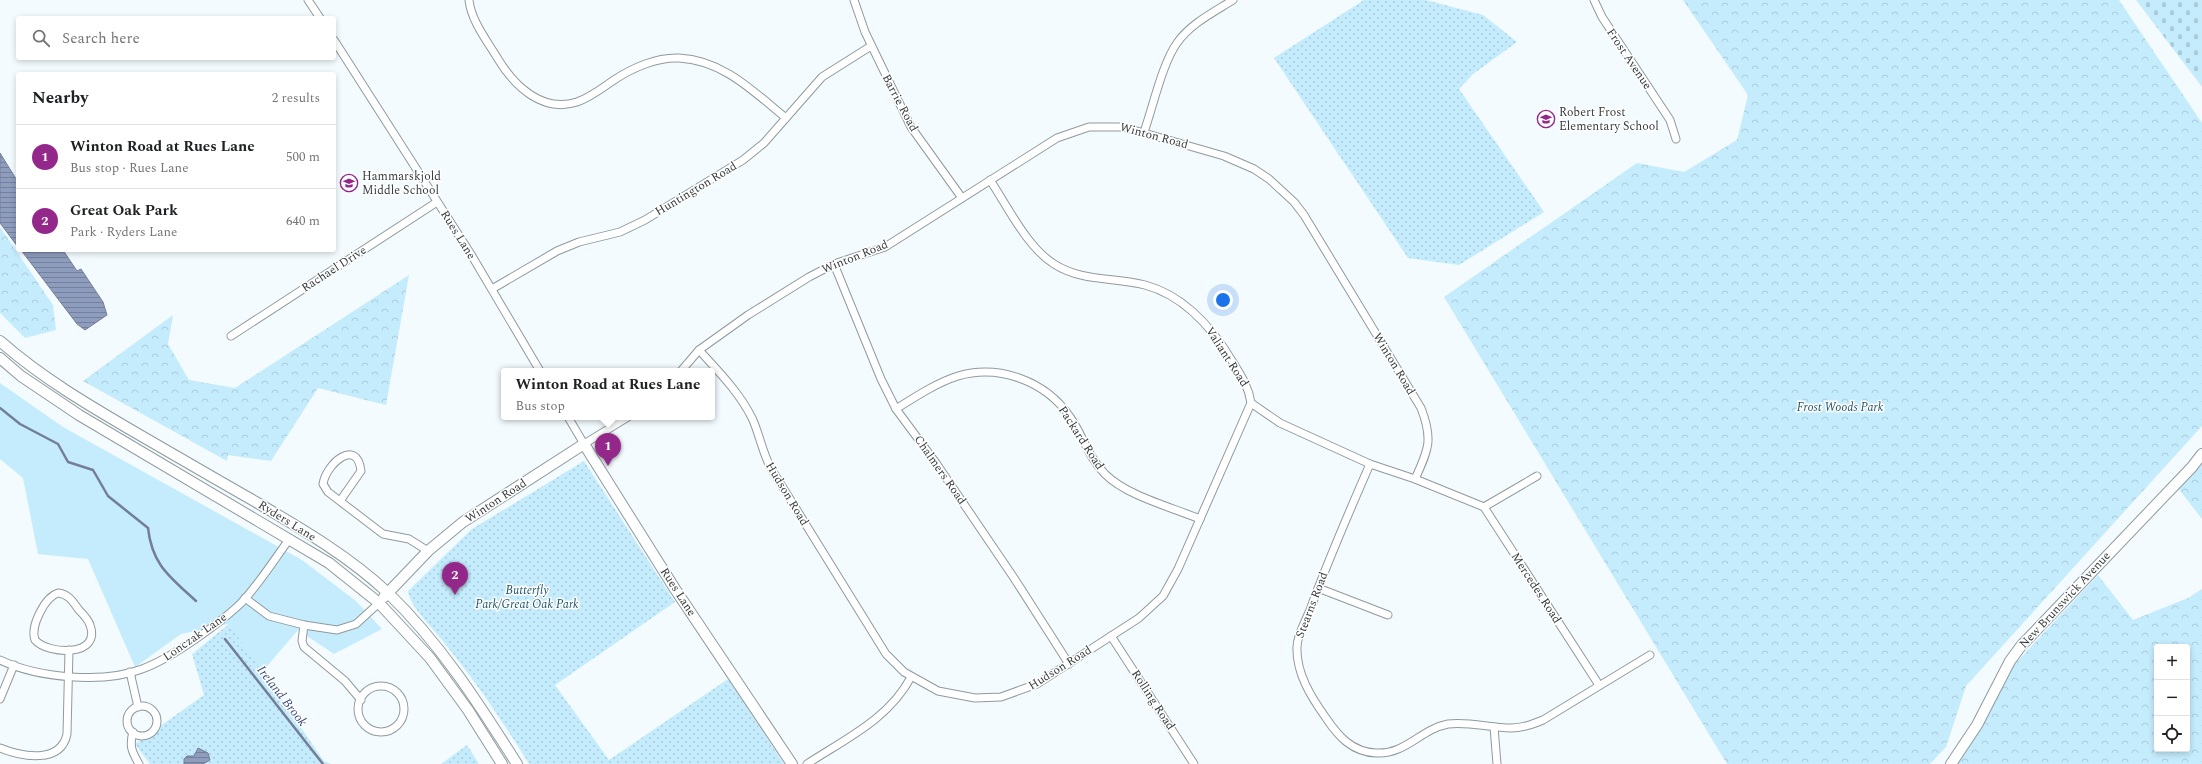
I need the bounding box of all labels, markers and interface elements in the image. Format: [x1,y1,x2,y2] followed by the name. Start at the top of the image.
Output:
[16,16,336,60] search box
[1601,25,1657,94] street label: Frost Avenue
[30,27,52,49] icon: search
[62,27,140,50] text: Search here
[877,71,923,135] street label: Barrie Road
[32,85,88,111] text: Nearby
[272,88,320,108] text: 2 results
[1559,103,1659,136] place label: Robert Frost Elementary School
[1536,109,1556,129] school or university icon: Robert Frost Elementary School
[1118,118,1191,154] street label: Winton Road
[70,135,255,158] text: Winton Road at Rues Lane
[41,147,49,167] text: 1
[286,147,320,167] text: 500 m
[651,157,741,221] street label: Huntington Road
[70,158,188,178] text: Bus stop · Rues Lane
[362,167,441,200] place label: Hammarskjold Middle School
[339,173,359,193] school or university icon: Hammarskjold Middle School
[70,199,178,222] text: Great Oak Park
[435,207,481,263] street label: Rues Lane
[41,211,49,231] text: 2
[286,211,320,231] text: 640 m
[70,222,177,242] text: Park · Ryders Lane
[819,235,891,279] street label: Winton Road
[298,241,370,297] street label: Rachael Drive
[1213,290,1233,310] your location
[1200,323,1254,391] street label: Valiant Road
[1368,329,1420,399] street label: Winton Road
[501,368,715,420] popup
[516,373,700,396] text: Winton Road at Rues Lane
[516,396,565,416] text: Bus stop
[1797,398,1884,417] park label: Frost Woods Park
[1053,402,1109,474] street label: Packard Road
[909,431,971,509] street label: Chalmers Road
[595,433,621,466] pin: 1
[760,458,814,530] street label: Hudson Road
[461,474,531,528] street label: Winton Road
[254,496,320,546] street label: Ryders Lane
[2015,547,2115,653] street label: New Brunswick Avenue
[1506,549,1566,628] street label: Mercedes Road
[442,562,468,595] pin: 2
[655,564,701,620] street label: Rues Lane
[1291,569,1333,641] street label: Stearns Road
[475,581,579,614] park label: Butterfly Park/Great Oak Park
[159,608,231,666] street label: Lonczak Lane
[1024,641,1096,695] street label: Hudson Road
[2154,644,2190,752] map controls
[2154,644,2190,680] button: +
[252,661,312,731] water label: Ireland Brook
[1126,666,1180,734] street label: Rolling Road
[2154,680,2190,716] button: −
[2154,716,2190,752] button: locate

